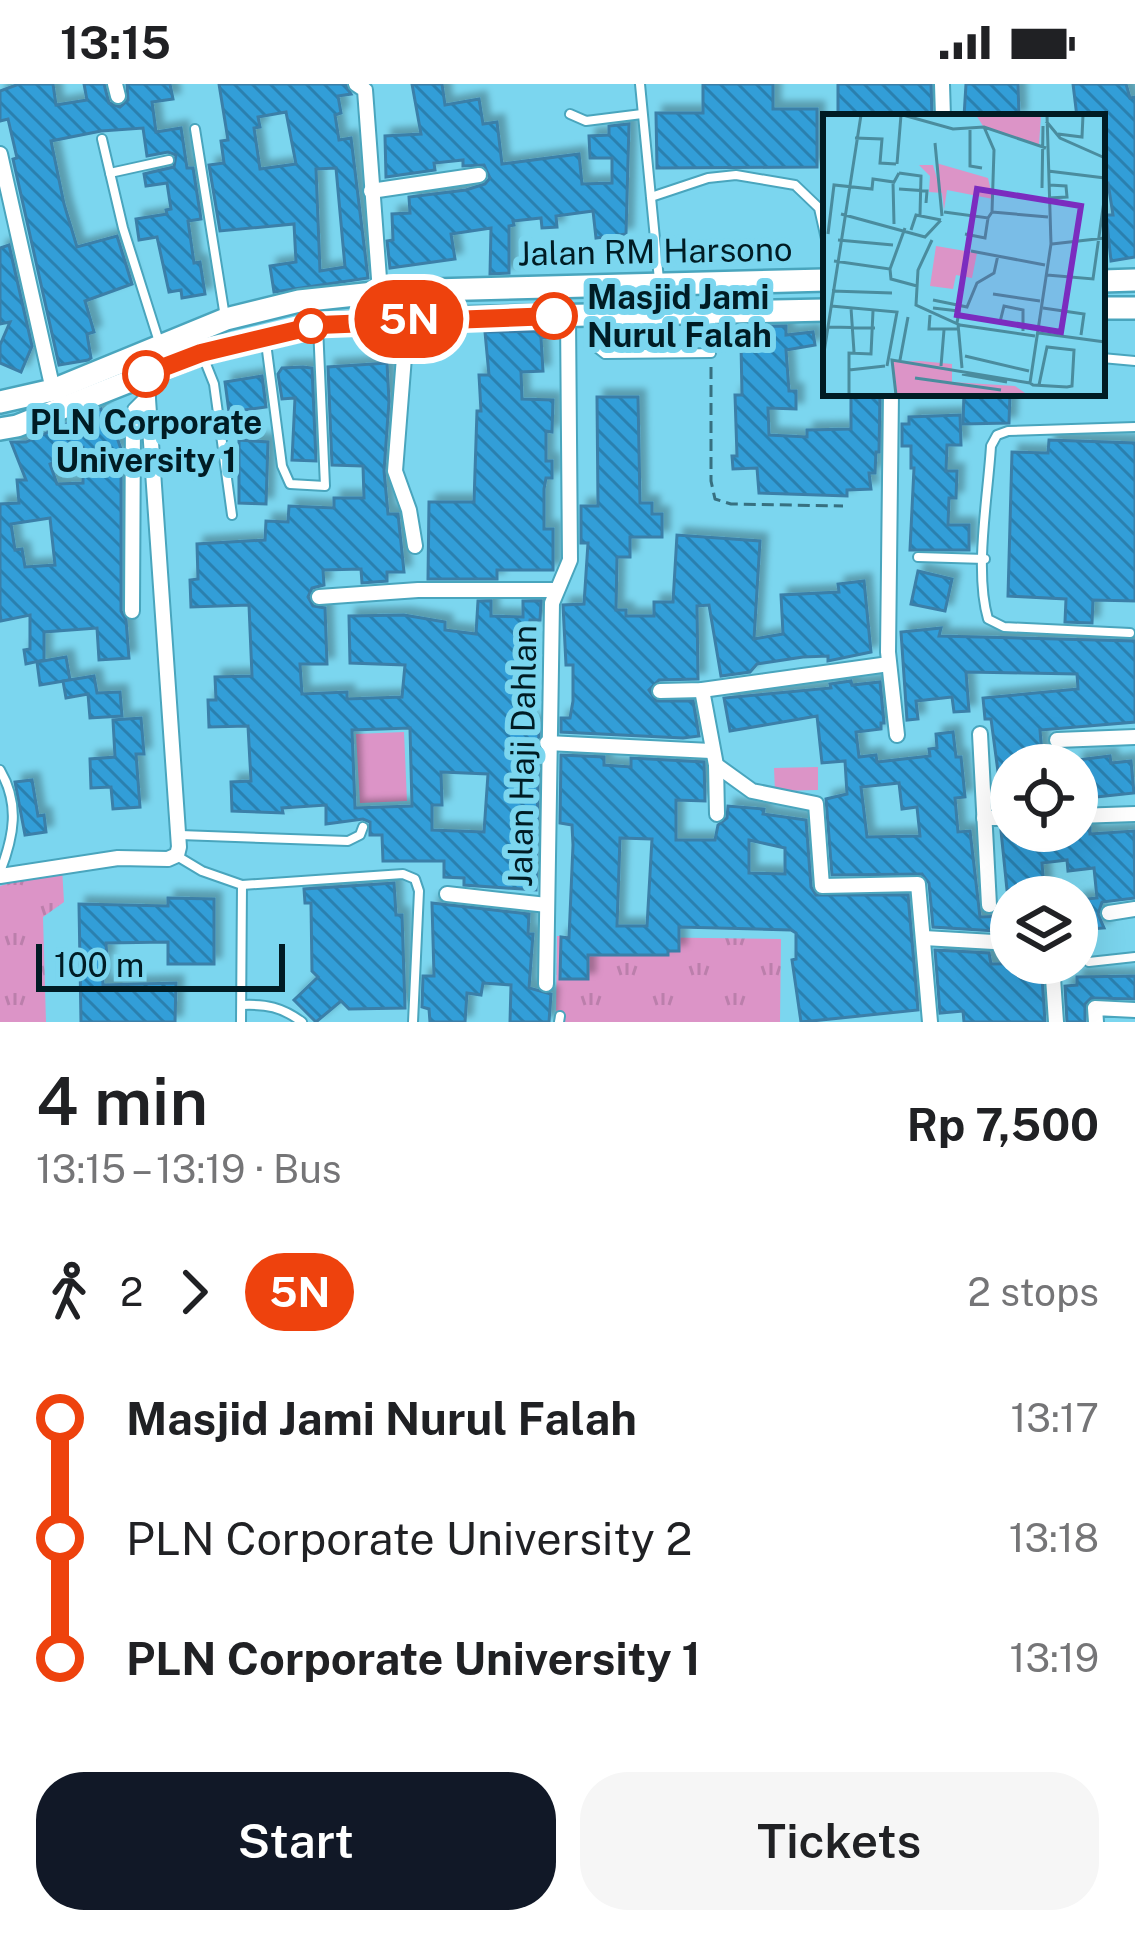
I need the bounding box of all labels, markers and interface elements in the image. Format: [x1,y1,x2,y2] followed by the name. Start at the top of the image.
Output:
[60,16,171,69] text: 13:15
[823,114,1105,396] inset map
[517,230,793,272] street label: Jalan RM Harsono
[587,278,772,354] place label: Masjid Jami Nurul Falah
[355,280,463,358] line badge: 5N
[378,294,440,343] text: 5N
[532,294,576,338] marker: Masjid Jami Nurul Falah
[295,310,327,342] unlabelled marker
[124,352,168,396] marker: PLN Corporate University 1
[30,403,262,479] place label: PLN Corporate University 1
[501,625,543,887] street label: Jalan Haji Dahlan
[990,744,1098,984] map controls
[990,744,1098,852] button: locate
[990,876,1098,984] button: layers
[36,938,285,991] scale bar
[54,946,144,984] text: 100 m
[36,1062,208,1140] text: 4 min
[907,1098,1099,1151] text: Rp 7,500
[36,1146,342,1192] text: 13:15 – 13:19 · Bus
[36,1259,102,1325] icon: walk
[161,1259,227,1325] icon: forward
[269,1267,330,1316] text: 5N
[120,1269,143,1315] text: 2
[967,1269,1099,1315] text: 2 stops
[126,1392,637,1445] text: Masjid Jami Nurul Falah
[1010,1395,1099,1441] text: 13:17
[126,1512,692,1565] text: PLN Corporate University 2
[1009,1515,1099,1561] text: 13:18
[126,1632,701,1685] text: PLN Corporate University 1
[1010,1635,1099,1681] text: 13:19
[36,1772,556,1910] button: Start
[580,1772,1099,1910] button: Tickets

